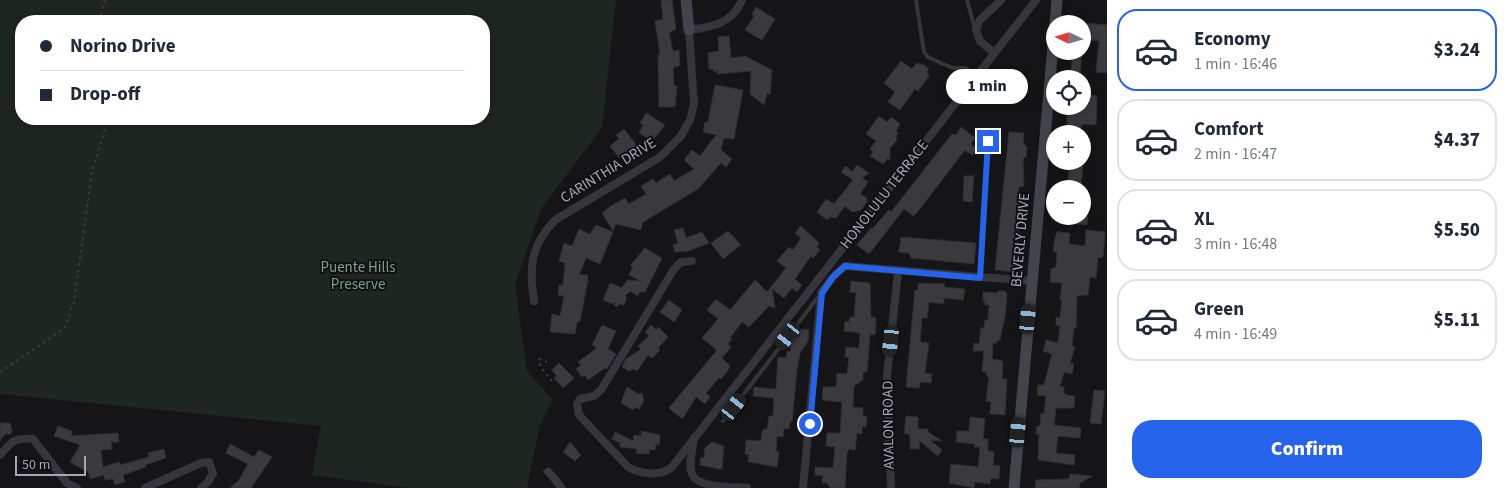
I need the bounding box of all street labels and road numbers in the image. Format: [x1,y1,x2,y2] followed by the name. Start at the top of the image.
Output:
[556,133,660,208] street label: CARINTHIA DRIVE
[835,135,934,253] street label: HONOLULU TERRACE
[1006,192,1035,288] street label: BEVERLY DRIVE
[877,380,900,470] street label: AVALON ROAD

